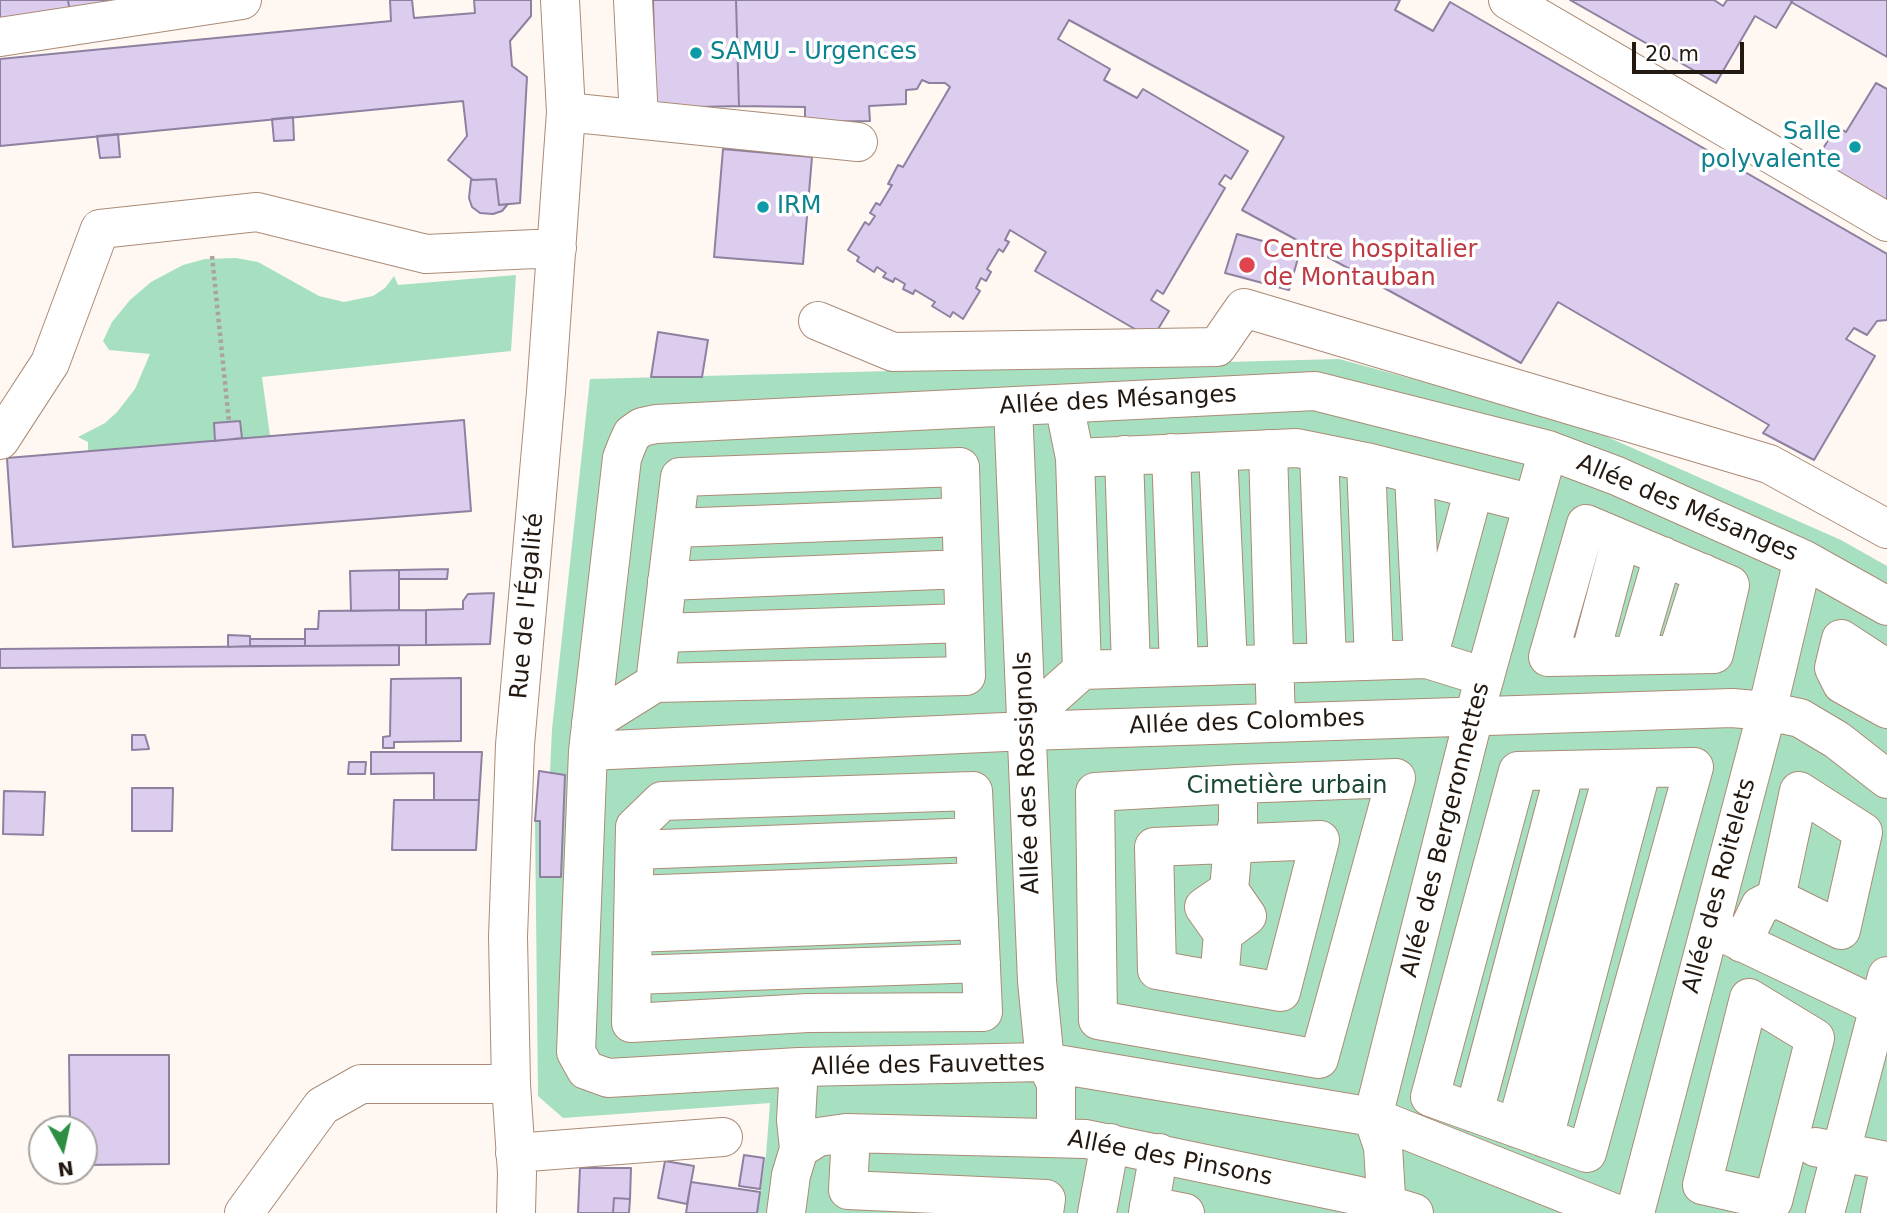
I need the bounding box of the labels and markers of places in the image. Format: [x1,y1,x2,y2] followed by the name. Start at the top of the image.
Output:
[710,39,917,67] place label: SAMU - Urgences
[688,45,704,61] marker: SAMU - Urgences
[1700,119,1841,175] place label: Salle polyvalente
[1847,139,1863,155] marker: Salle polyvalente
[777,193,821,221] place label: IRM
[755,199,771,215] marker: IRM
[1263,237,1477,293] place label: Centre hospitalier de Montauban
[1237,255,1257,275] marker: Centre hospitalier de Montauban

